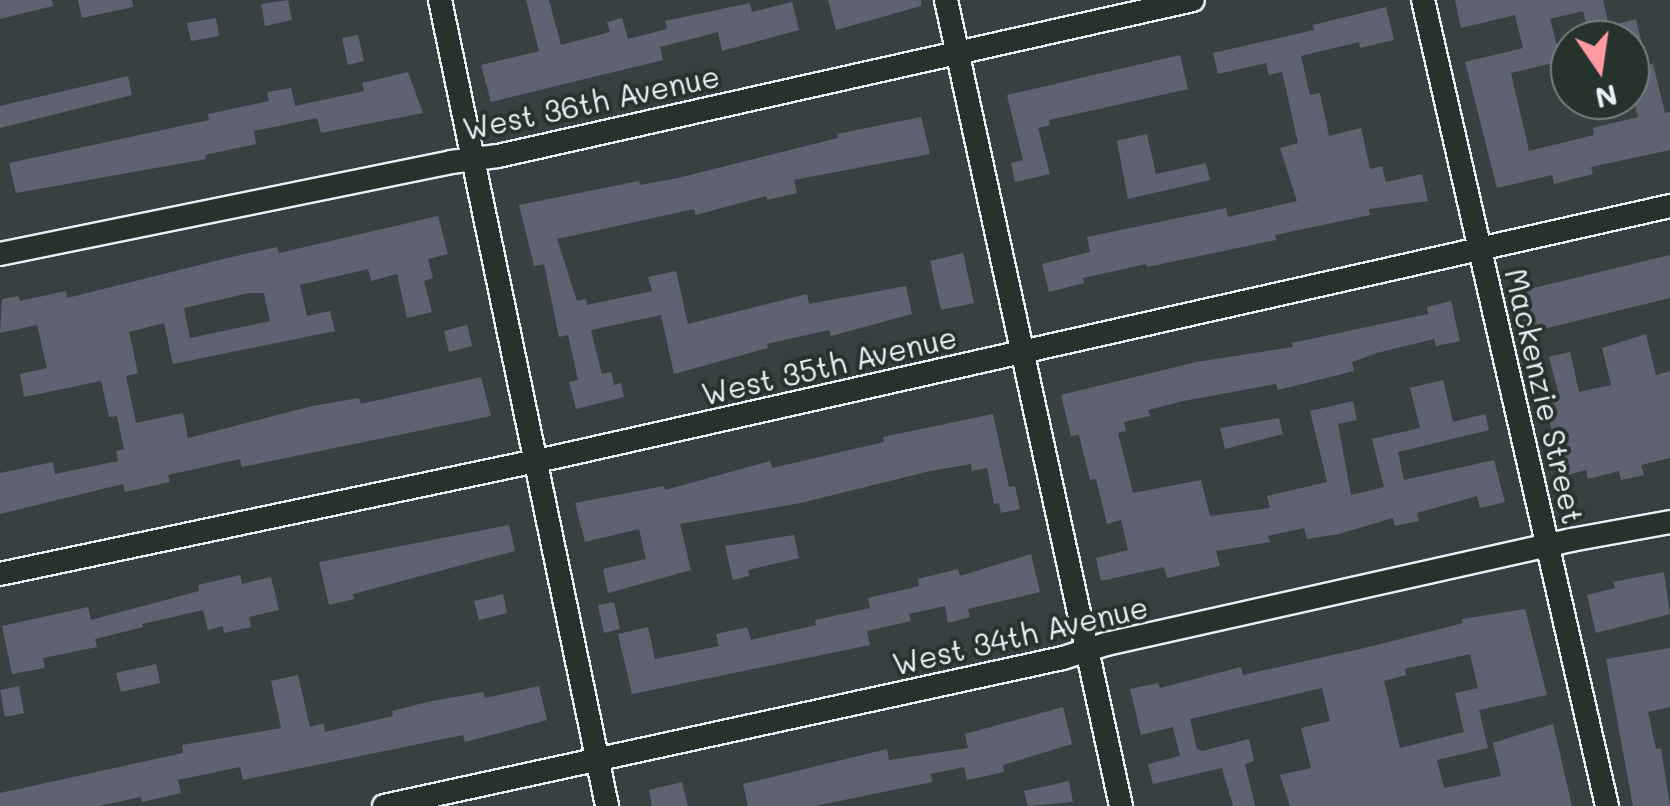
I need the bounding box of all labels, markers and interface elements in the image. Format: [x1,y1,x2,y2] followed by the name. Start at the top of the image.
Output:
[1550,20,1650,120] north arrow
[459,57,723,147] street label: West 36th Avenue
[1592,77,1621,117] text: N
[1498,265,1592,527] street label: Mackenzie Street
[698,318,960,412] street label: West 35th Avenue
[889,588,1151,682] street label: West 34th Avenue

